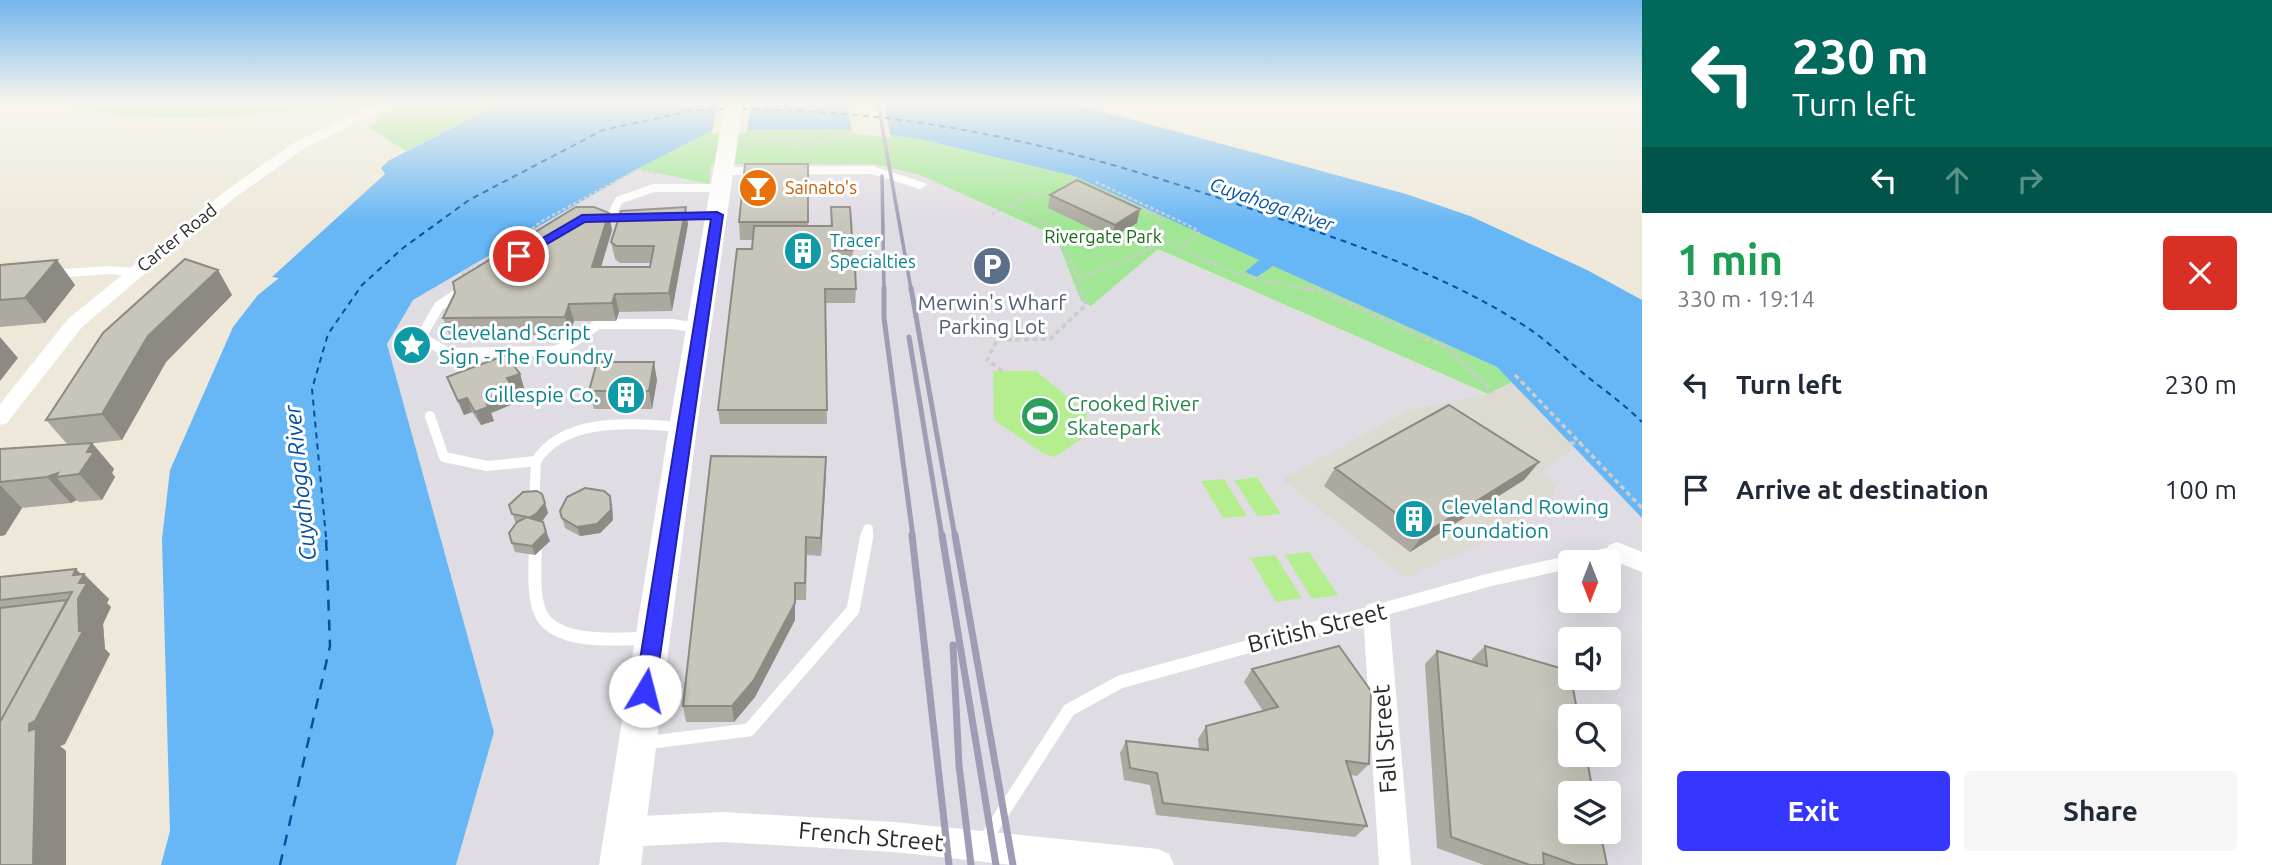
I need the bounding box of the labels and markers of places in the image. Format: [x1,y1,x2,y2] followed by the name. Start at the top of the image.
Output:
[737,167,779,209] bar icon: Sainato's
[785,177,857,197] place label: Sainato's
[489,226,549,286] pin
[782,230,824,272] building icon: Tracer Specialties
[830,230,916,271] place label: Tracer Specialties
[971,245,1013,287] parking icon: Merwin's Wharf Parking Lot
[918,290,1067,338] place label: Merwin's Wharf Parking Lot
[439,320,613,368] place label: Cleveland Script Sign - The Foundry
[391,324,433,366] place icon: Cleveland Script Sign - The Foundry
[605,374,647,416] building icon: Gillespie Co.
[484,382,599,406] place label: Gillespie Co.
[1067,391,1199,439] place label: Crooked River Skatepark
[1019,395,1061,437] sports icon: Crooked River Skatepark
[1441,494,1609,542] place label: Cleveland Rowing Foundation
[1393,498,1435,540] building icon: Cleveland Rowing Foundation

